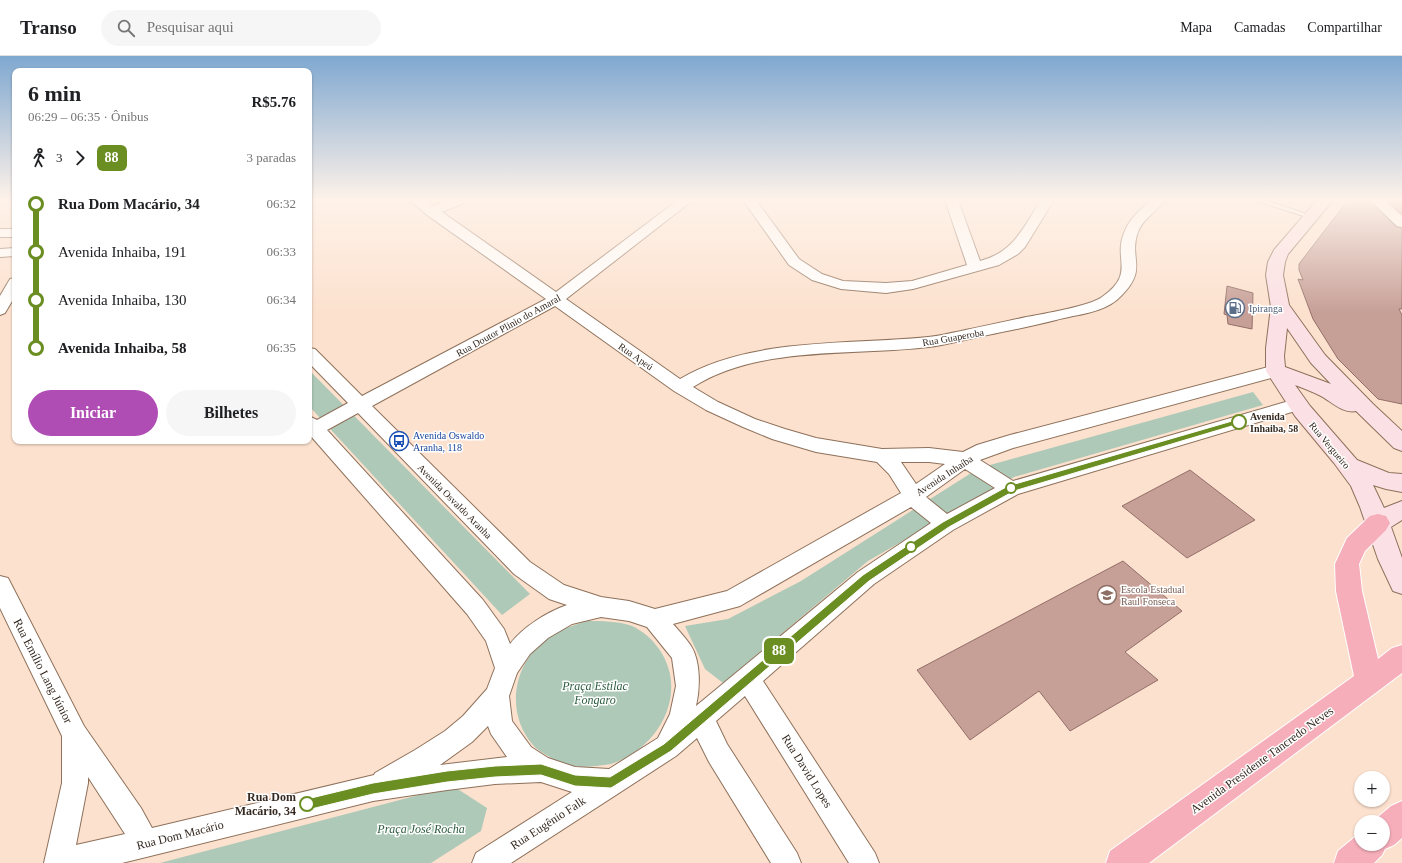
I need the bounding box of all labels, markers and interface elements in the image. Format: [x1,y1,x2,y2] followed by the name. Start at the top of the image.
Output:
[101,10,381,46] search box
[20,17,77,38] text: Transo
[115,17,137,39] icon: search
[147,19,234,35] text: Pesquisar aqui
[1180,20,1212,35] text: Mapa
[1234,20,1285,35] text: Camadas
[1307,20,1382,35] text: Compartilhar
[28,81,81,106] text: 6 min
[251,94,296,110] text: R$5.76
[28,109,149,124] text: 06:29 – 06:35 · Ônibus
[28,147,50,169] icon: walk
[69,147,91,169] icon: forward
[56,150,63,165] text: 3
[105,150,119,165] text: 88
[247,150,296,165] text: 3 paradas
[58,196,200,212] text: Rua Dom Macário, 34
[266,196,296,211] text: 06:32
[58,244,186,260] text: Avenida Inhaiba, 191
[266,244,296,259] text: 06:33
[58,292,186,308] text: Avenida Inhaiba, 130
[266,292,296,307] text: 06:34
[454,292,563,359] street label: Rua Doutor Plinio do Amaral
[1224,297,1246,319] fuel station icon: Ipiranga
[1249,303,1283,314] place label: Ipiranga
[921,327,985,348] street label: Rua Guaperoba
[58,340,187,356] text: Avenida Inhaiba, 58
[266,340,296,355] text: 06:35
[616,341,655,372] street label: Rua Apeú
[28,390,158,436] button: Iniciar
[166,390,296,436] button: Bilhetes
[1250,411,1298,434] place label: Avenida Inhaiba, 58
[1231,414,1247,430] marker: Avenida Inhaiba, 58
[1307,420,1352,471] street label: Rua Vergueiro
[388,430,410,452] bus stop icon: Avenida Oswaldo Aranha, 118
[413,430,484,453] place label: Avenida Oswaldo Aranha, 118
[914,453,975,498] street label: Avenida Inhaíba
[415,462,494,541] street label: Avenida Osvaldo Aranha
[1005,482,1017,494] unlabelled marker
[905,541,917,553] unlabelled marker
[1096,584,1118,606] school or university icon: Escola Estadual Raul Fonseca
[1121,584,1185,607] place label: Escola Estadual Raul Fonseca
[11,616,75,726] street label: Rua Emílio Lang Júnior
[761,638,797,664] line badge: 88
[772,643,786,658] text: 88
[561,679,629,707] park label: Praça Estilac Fongaro
[1188,703,1336,817] street label: Avenida Presidente Tancredo Neves
[779,732,835,811] street label: Rua David Lopes
[1354,771,1390,851] map controls
[1354,771,1390,807] button: +
[235,790,296,818] place label: Rua Dom Macário, 34
[508,794,588,852] street label: Rua Eugênio Falk
[299,796,315,812] marker: Rua Dom Macário, 34
[1354,815,1390,851] button: −
[135,817,225,853] street label: Rua Dom Macário
[376,822,465,836] park label: Praça José Rocha

